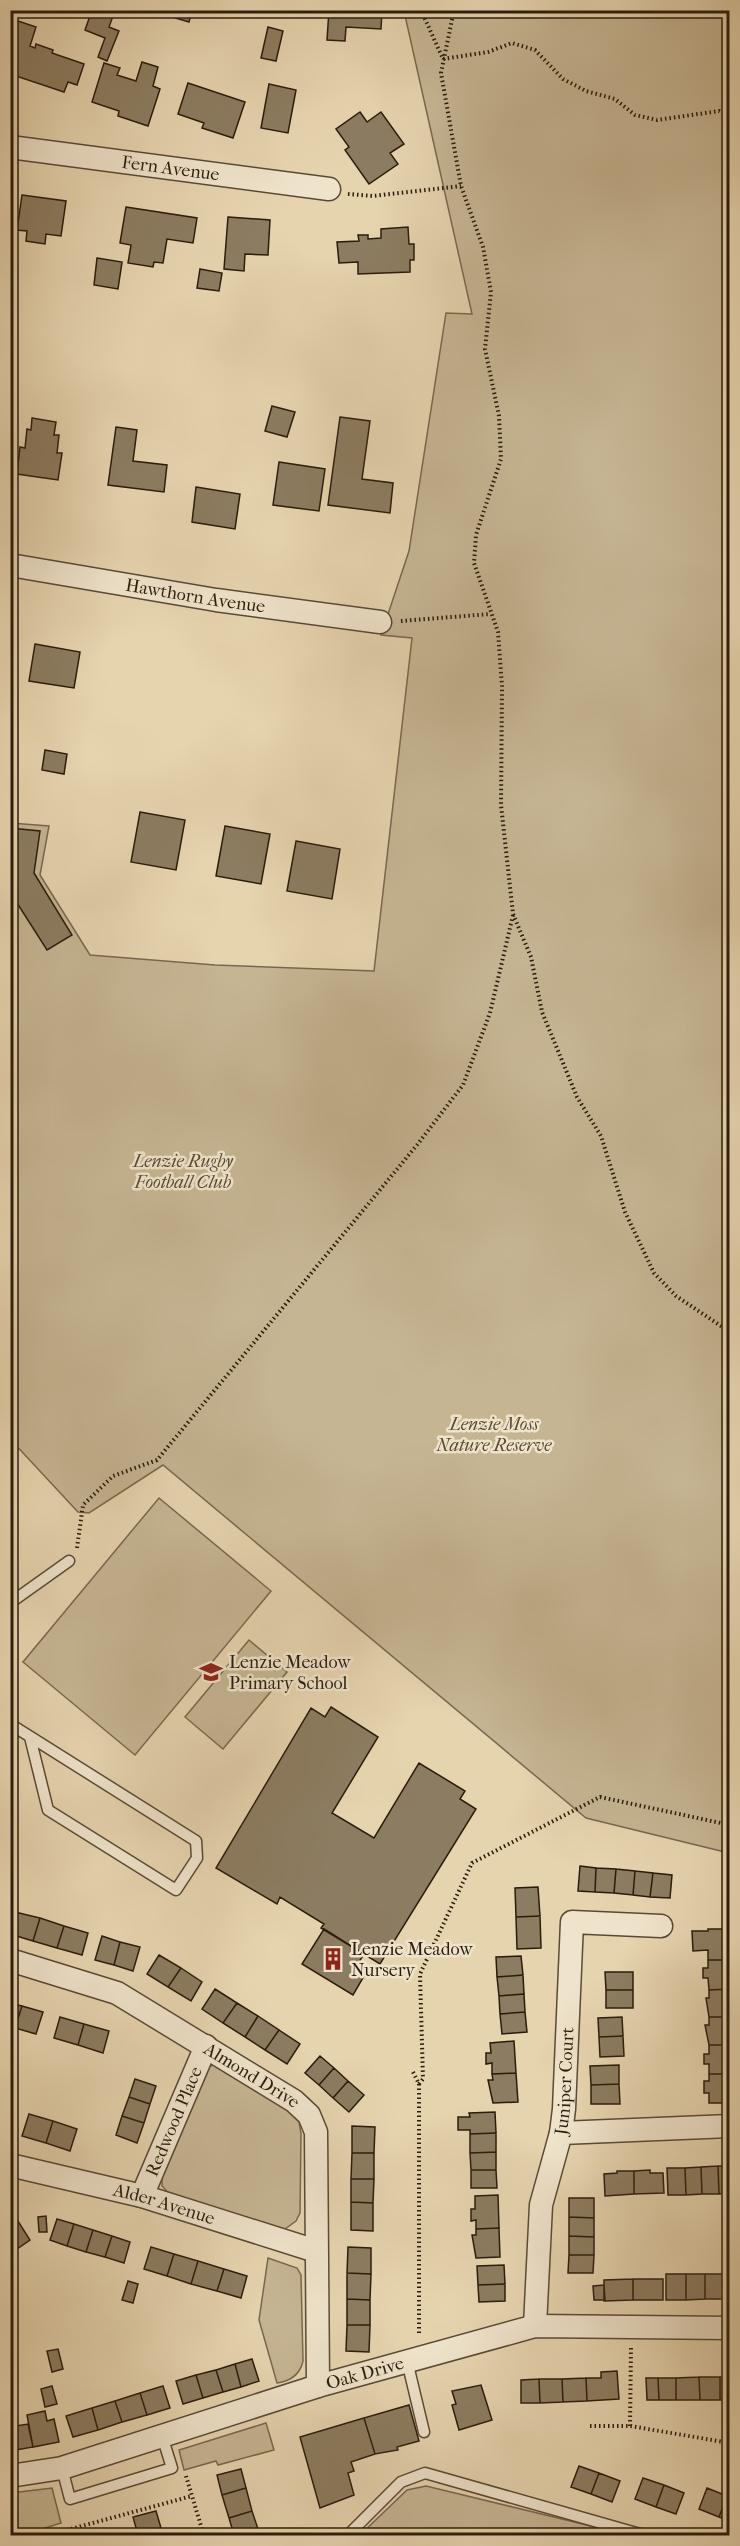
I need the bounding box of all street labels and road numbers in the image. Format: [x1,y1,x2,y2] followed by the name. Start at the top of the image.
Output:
[120,152,221,185] street label: Fern Avenue
[124,575,267,618] street label: Hawthorn Avenue
[551,2026,579,2138] street label: Juniper Court
[199,2038,305,2113] street label: Almond Drive
[142,2063,207,2180] street label: Redwood Place
[110,2179,217,2229] street label: Alder Avenue
[324,2353,406,2394] street label: Oak Drive

